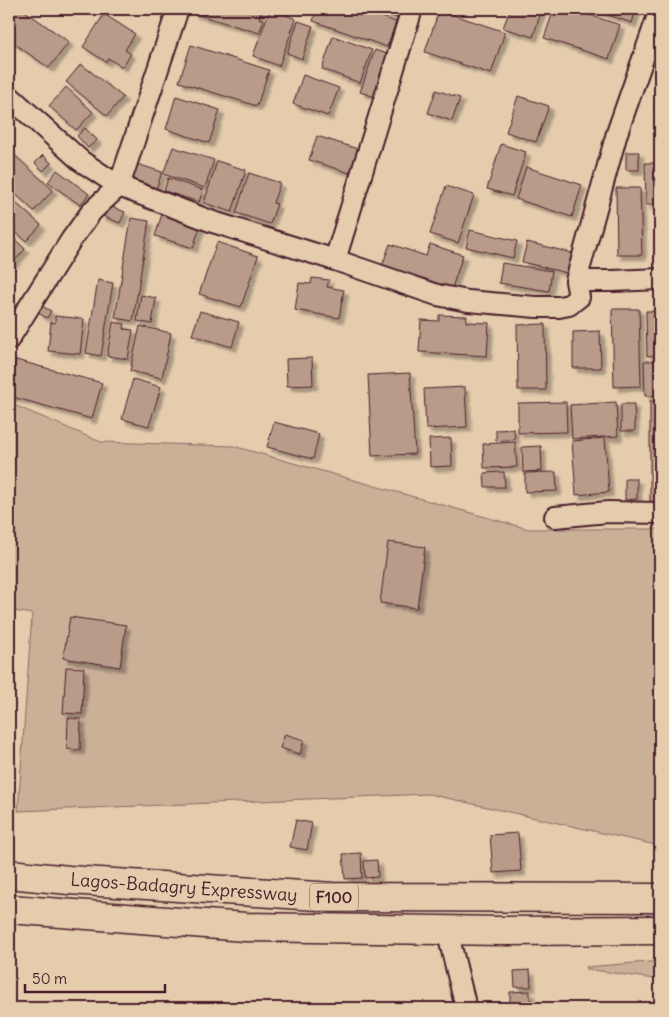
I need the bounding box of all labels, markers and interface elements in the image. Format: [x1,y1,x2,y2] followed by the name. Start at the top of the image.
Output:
[70,868,298,906] street label: Lagos-Badagry Expressway
[310,884,358,910] road number: F100
[25,962,165,994] scale bar
[32,969,67,988] text: 50 m

